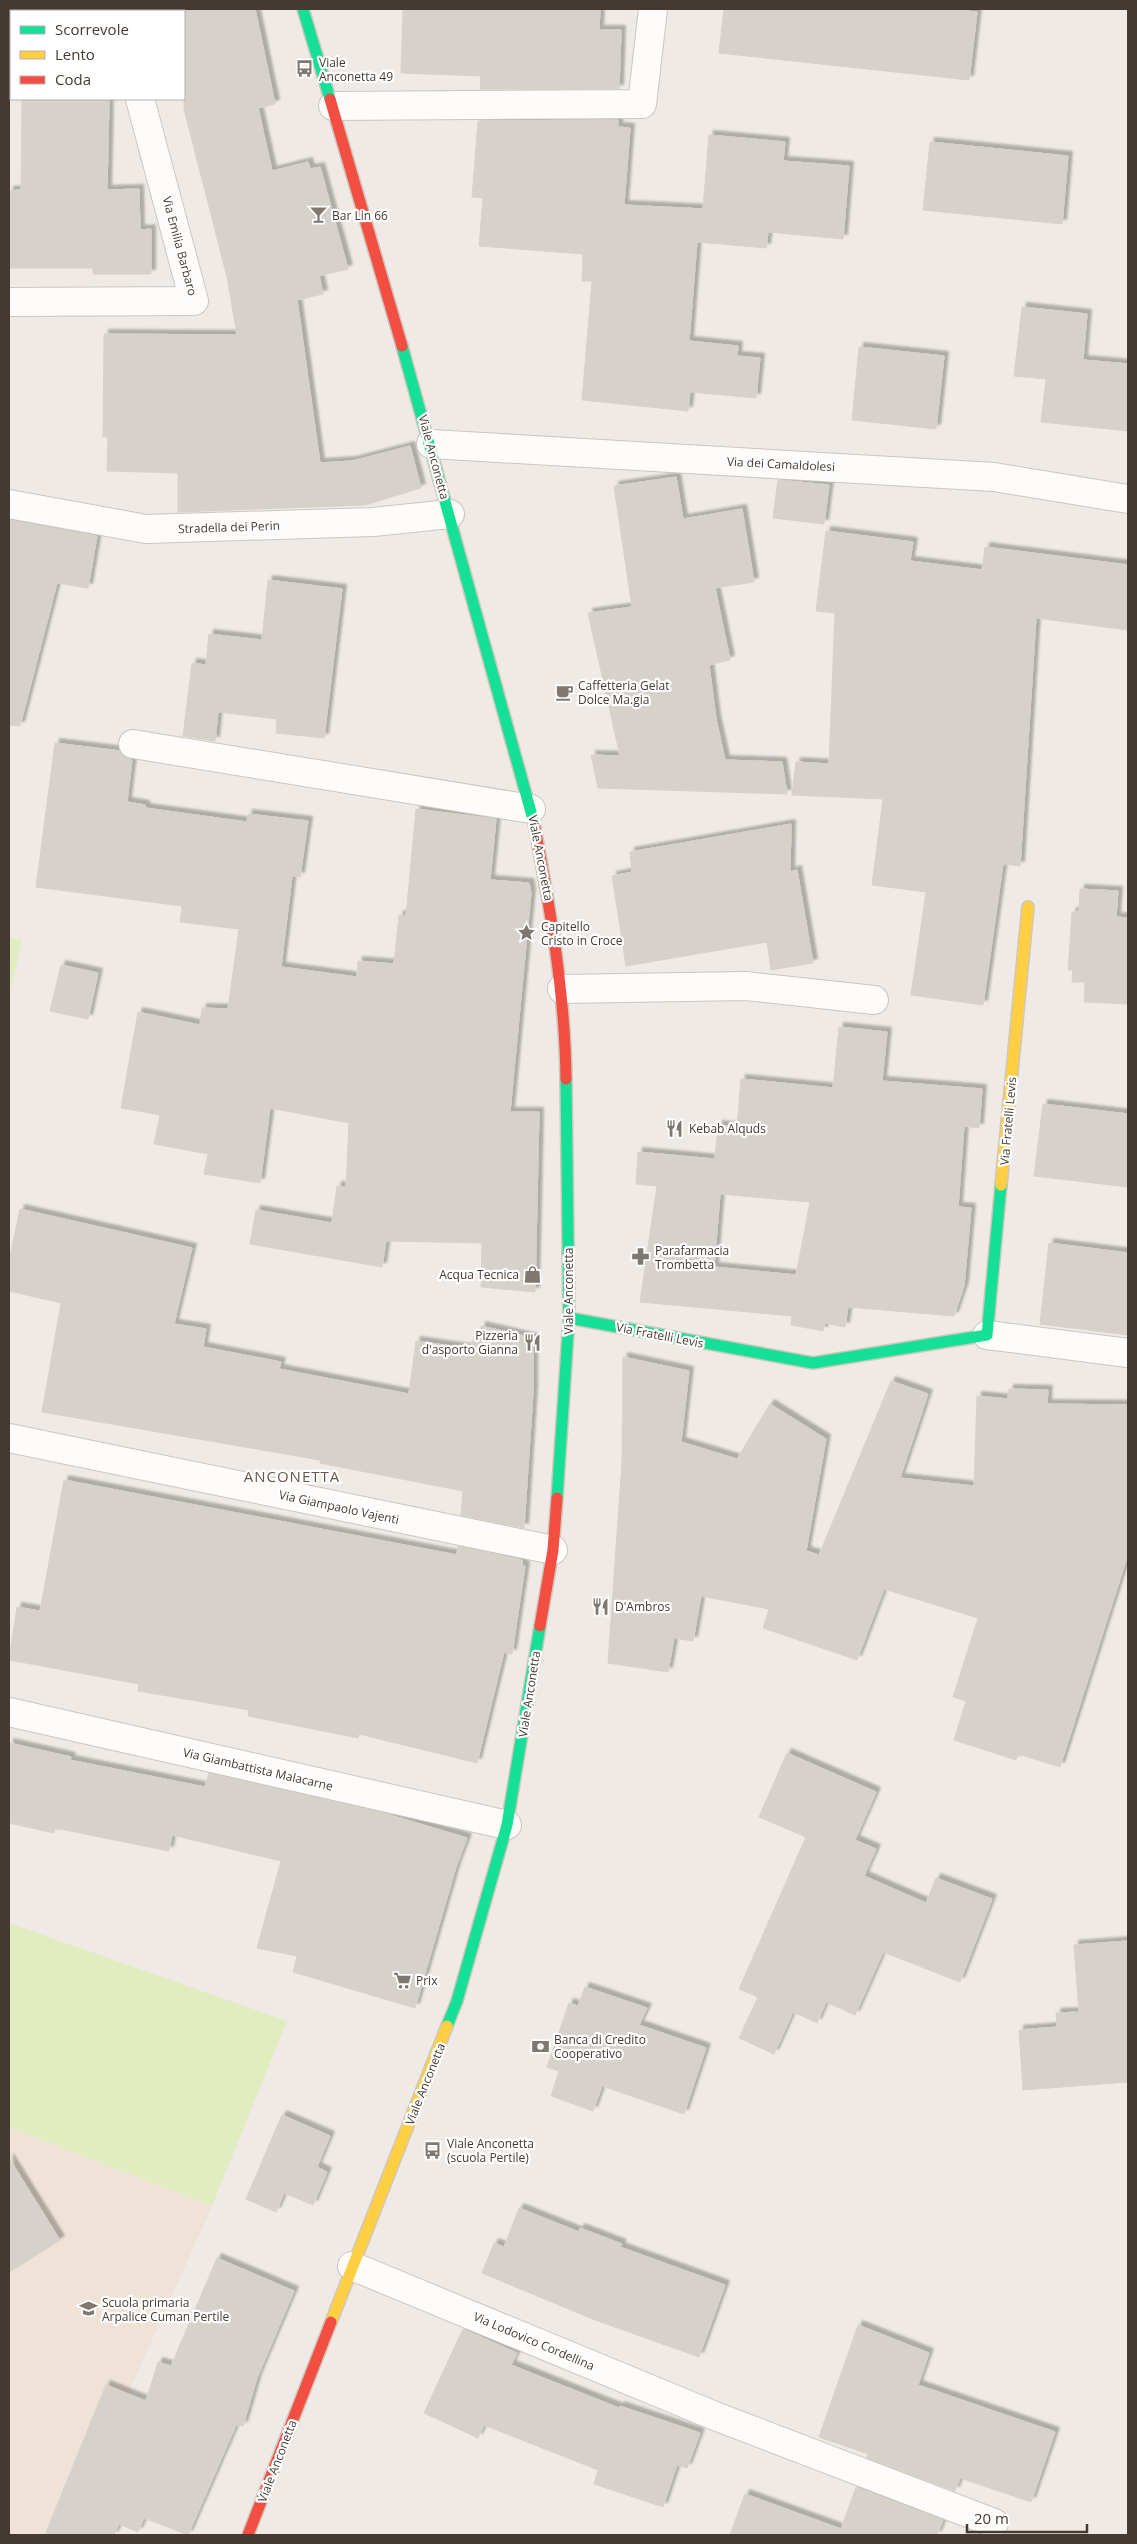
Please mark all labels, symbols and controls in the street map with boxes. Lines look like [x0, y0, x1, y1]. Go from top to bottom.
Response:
legend [10, 10, 185, 100]
text: Scorrevole [55, 19, 129, 39]
text: Lento [55, 44, 95, 64]
place label: Viale Anconetta 49 [319, 54, 393, 85]
bus stop icon: Viale Anconetta 49 [295, 59, 315, 79]
text: Coda [55, 69, 91, 89]
street label: Via Emilia Barbaro [159, 195, 201, 297]
bar icon: Bar Lin 66 [308, 205, 328, 225]
place label: Bar Lin 66 [332, 207, 388, 224]
street label: Viale Anconetta [415, 413, 453, 501]
street label: Via dei Camaldolesi [726, 453, 836, 475]
street label: Stradella dei Perin [178, 517, 280, 537]
place label: Caffetteria Gelat Dolce Ma.gia [578, 677, 670, 708]
cafe icon: Caffetteria Gelat Dolce Ma.gia [554, 682, 574, 702]
street label: Viale Anconetta [524, 814, 558, 902]
place label: Capitello Cristo in Croce [541, 918, 623, 949]
place icon: Capitello Cristo in Croce [517, 923, 537, 943]
street label: Via Fratelli Levis [996, 1076, 1020, 1166]
restaurant icon: Kebab Alquds [665, 1118, 685, 1138]
place label: Kebab Alquds [689, 1120, 766, 1137]
place label: Parafarmacia Trombetta [655, 1242, 729, 1273]
pharmacy icon: Parafarmacia Trombetta [631, 1247, 651, 1267]
street label: Viale Anconetta [560, 1248, 577, 1334]
shop icon: Acqua Tecnica [523, 1264, 543, 1284]
place label: Acqua Tecnica [439, 1266, 519, 1283]
street label: Via Fratelli Levis [615, 1318, 705, 1352]
place label: Pizzeria d'asporto Gianna [422, 1327, 518, 1358]
restaurant icon: Pizzeria d'asporto Gianna [522, 1332, 542, 1352]
district label: ANCONETTA [244, 1466, 340, 1486]
street label: Via Giampaolo Vajenti [277, 1486, 401, 1528]
restaurant icon: D'Ambros [591, 1596, 611, 1616]
place label: D'Ambros [615, 1598, 671, 1615]
street label: Viale Anconetta [514, 1650, 544, 1738]
street label: Via Giambattista Malacarne [181, 1743, 335, 1795]
supermarket icon: Prix [392, 1970, 412, 1990]
place label: Prix [416, 1972, 438, 1989]
place label: Banca di Credito Cooperativo [554, 2031, 646, 2062]
bank icon: Banca di Credito Cooperativo [530, 2036, 550, 2056]
street label: Viale Anconetta [401, 2040, 449, 2128]
place label: Viale Anconetta (scuola Pertile) [447, 2135, 534, 2166]
bus stop icon: Viale Anconetta (scuola Pertile) [423, 2140, 443, 2160]
place label: Scuola primaria Arpalice Cuman Pertile [102, 2294, 230, 2325]
school or university icon: Scuola primaria Arpalice Cuman Pertile [78, 2299, 98, 2319]
street label: Via Lodovico Cordellina [471, 2308, 597, 2374]
street label: Viale Anconetta [253, 2417, 301, 2505]
scale bar [967, 2502, 1087, 2534]
text: 20 m [974, 2508, 1009, 2528]

